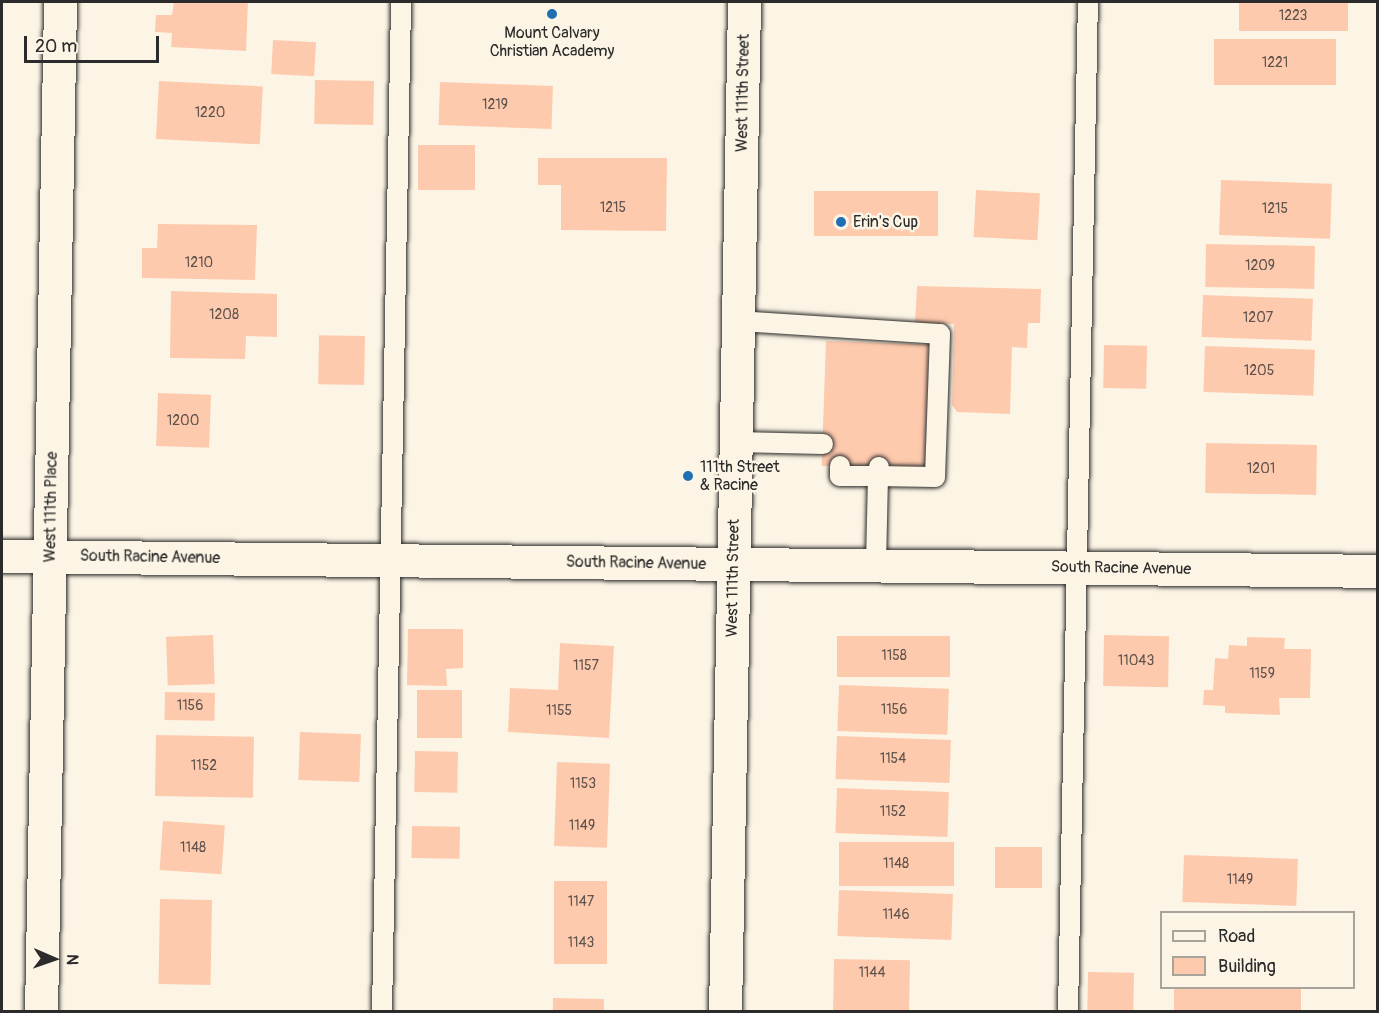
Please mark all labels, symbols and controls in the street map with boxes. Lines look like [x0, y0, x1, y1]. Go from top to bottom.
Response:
marker: Mount Calvary Christian Academy [545, 7, 559, 21]
house number: 1223 [1279, 8, 1307, 24]
place label: Mount Calvary Christian Academy [490, 23, 614, 61]
scale bar [27, 24, 162, 62]
street label: West 111th Street [732, 34, 754, 152]
text: 20 m [35, 35, 77, 58]
house number: 1221 [1262, 55, 1288, 71]
house number: 1219 [482, 97, 508, 113]
house number: 1220 [195, 105, 225, 121]
house number: 1215 [600, 200, 626, 216]
house number: 1215 [1262, 201, 1288, 217]
place label: Erin's Cup [853, 212, 918, 232]
marker: Erin's Cup [834, 215, 848, 229]
house number: 1210 [185, 255, 213, 271]
house number: 1209 [1245, 258, 1275, 274]
house number: 1208 [209, 307, 239, 323]
house number: 1207 [1243, 310, 1273, 326]
house number: 1205 [1244, 363, 1274, 379]
house number: 1200 [167, 413, 199, 429]
street label: West 111th Place [40, 451, 62, 563]
place label: 111th Street & Racine [700, 457, 780, 495]
house number: 1201 [1247, 461, 1275, 477]
marker: 111th Street & Racine [681, 469, 695, 483]
street label: West 111th Street [722, 519, 744, 637]
street label: South Racine Avenue [80, 546, 220, 568]
street label: South Racine Avenue [566, 552, 706, 574]
street label: South Racine Avenue [1051, 557, 1191, 579]
house number: 1158 [881, 648, 907, 664]
house number: 11043 [1118, 653, 1154, 669]
house number: 1157 [573, 658, 599, 674]
house number: 1159 [1249, 666, 1275, 682]
house number: 1156 [177, 698, 203, 714]
house number: 1156 [881, 702, 907, 718]
house number: 1155 [546, 703, 572, 719]
house number: 1154 [880, 751, 906, 767]
house number: 1152 [191, 758, 217, 774]
house number: 1153 [570, 776, 596, 792]
house number: 1152 [880, 804, 906, 820]
house number: 1149 [569, 818, 595, 834]
house number: 1148 [180, 840, 206, 856]
house number: 1148 [883, 856, 909, 872]
house number: 1149 [1227, 872, 1253, 888]
house number: 1147 [568, 894, 594, 910]
house number: 1146 [882, 907, 910, 923]
legend [1160, 911, 1355, 989]
text: Road [1218, 925, 1255, 948]
north arrow [24, 929, 84, 989]
house number: 1143 [568, 935, 594, 951]
text: N [62, 954, 82, 965]
text: Building [1218, 955, 1276, 978]
house number: 1144 [858, 965, 886, 981]

